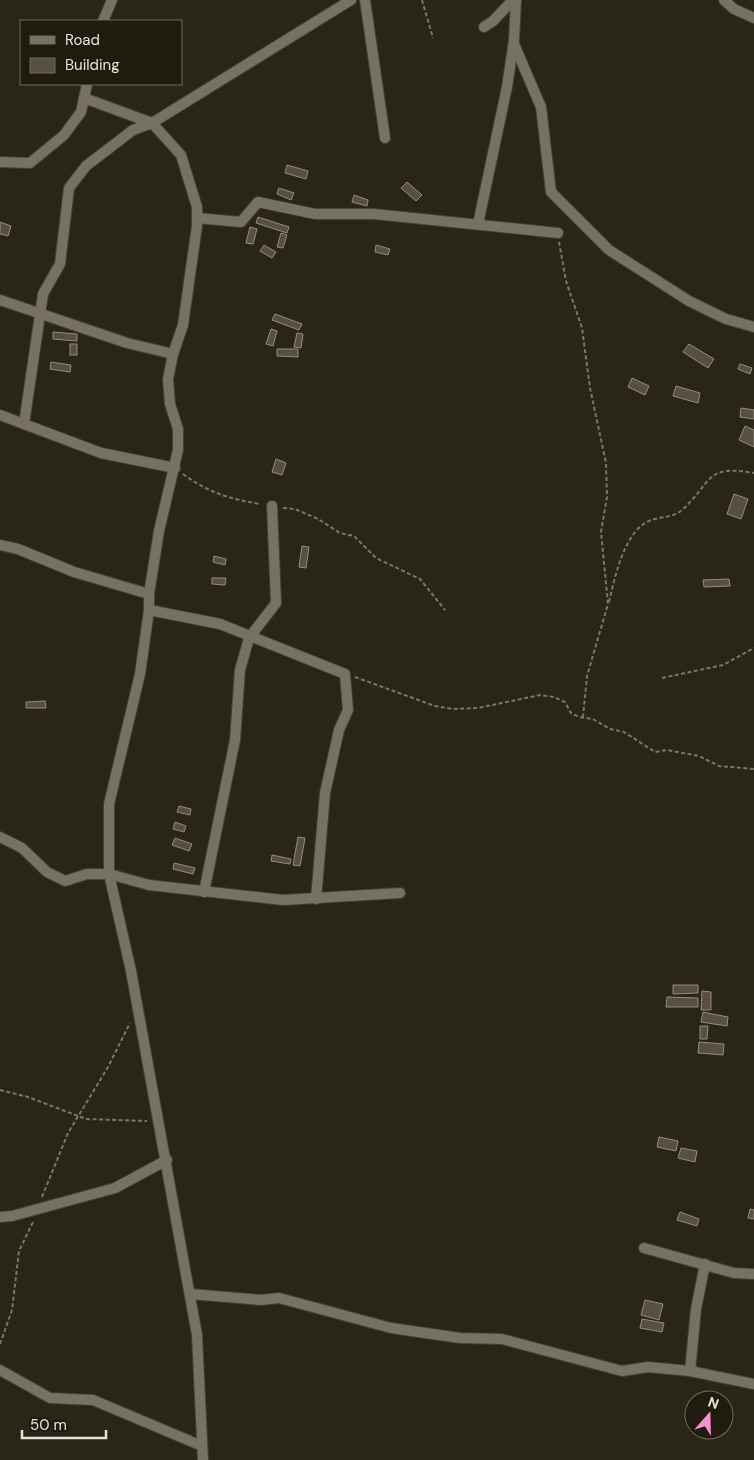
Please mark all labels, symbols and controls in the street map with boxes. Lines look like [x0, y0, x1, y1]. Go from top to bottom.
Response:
legend [20, 20, 182, 85]
text: Road [65, 30, 100, 50]
text: Building [65, 55, 120, 75]
north arrow [684, 1390, 734, 1440]
text: N [706, 1393, 721, 1413]
scale bar [22, 1408, 106, 1440]
text: 50 m [30, 1415, 67, 1435]

